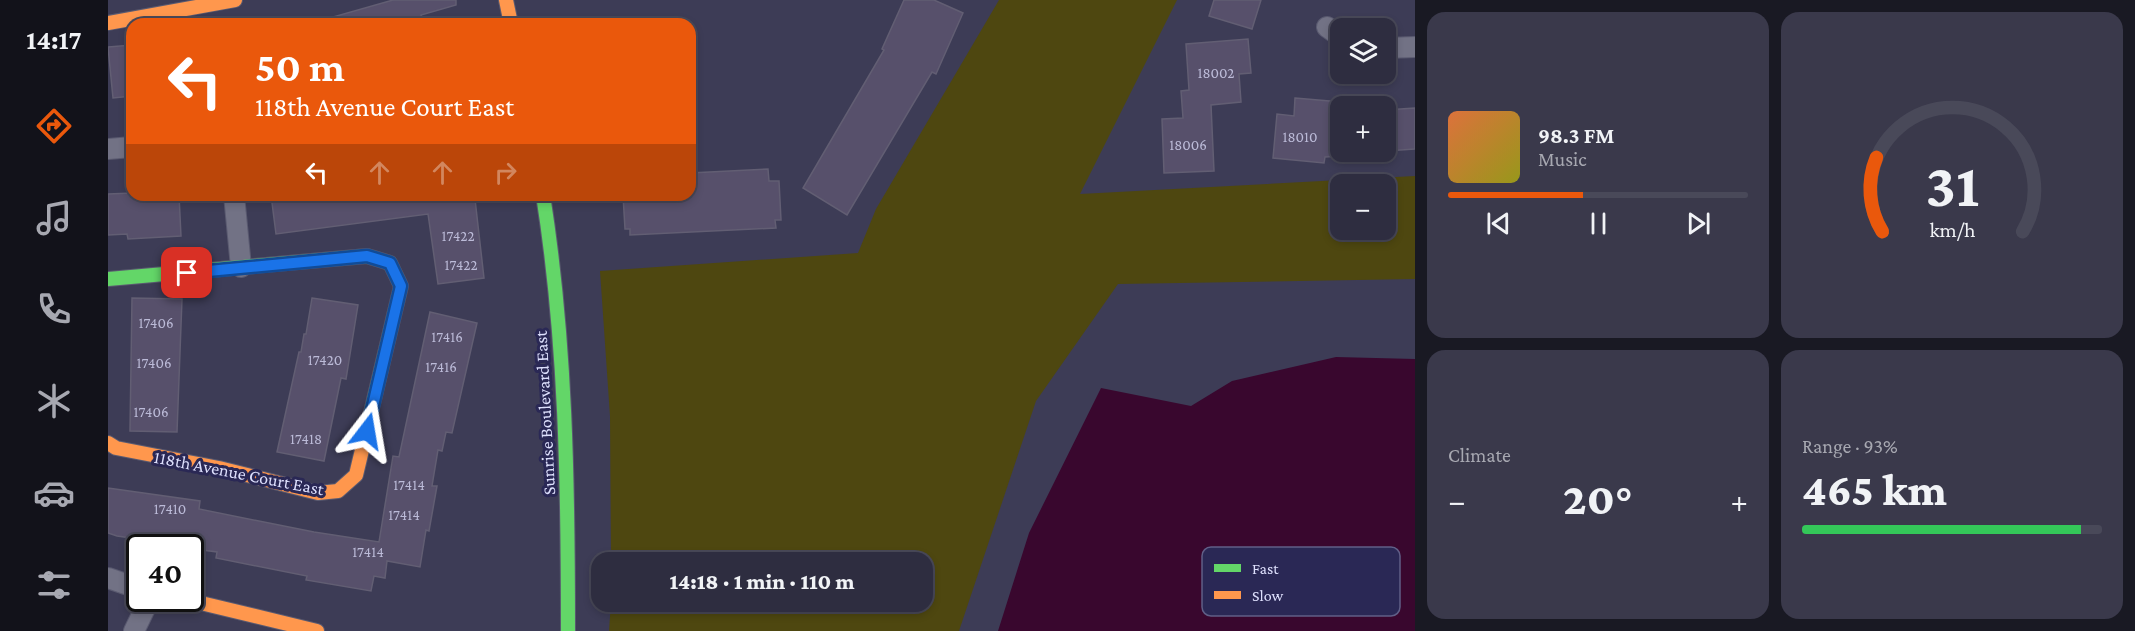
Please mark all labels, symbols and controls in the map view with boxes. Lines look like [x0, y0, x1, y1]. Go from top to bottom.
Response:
map controls [1330, 18, 1396, 240]
button: layers [1330, 18, 1396, 84]
text: 14:17 [26, 25, 82, 55]
icon: left [156, 42, 234, 120]
text: 50 m [255, 43, 345, 90]
house number: 18002 [1197, 65, 1235, 81]
text: 118th Avenue Court East [255, 92, 514, 122]
button: + [1330, 96, 1396, 162]
icon: directions [33, 105, 75, 147]
text: 98.3 FM [1538, 123, 1615, 148]
house number: 18010 [1283, 129, 1318, 145]
house number: 18006 [1169, 137, 1207, 153]
text: Music [1538, 148, 1587, 170]
text: 31 [1925, 150, 1979, 219]
icon: left [300, 156, 333, 189]
icon: ahead [363, 156, 396, 189]
icon: ahead [426, 156, 459, 189]
icon: right [489, 156, 522, 189]
button: − [1330, 174, 1396, 240]
icon: music [33, 197, 75, 239]
icon: previous [1482, 207, 1515, 240]
icon: pause [1582, 207, 1615, 240]
icon: next [1682, 207, 1715, 240]
text: km/h [1929, 219, 1976, 243]
house number: 17422 [441, 228, 475, 244]
pin [161, 247, 212, 298]
icon: arrive [170, 256, 203, 289]
house number: 17422 [444, 257, 478, 273]
icon: phone [33, 288, 75, 330]
house number: 17406 [138, 315, 174, 331]
house number: 17416 [431, 329, 463, 345]
street label: Sunrise Boulevard East [531, 329, 559, 496]
house number: 17420 [308, 352, 342, 368]
house number: 17406 [136, 355, 172, 371]
house number: 17416 [425, 359, 457, 375]
icon: climate [33, 380, 75, 422]
position arrow [335, 399, 399, 463]
house number: 17406 [133, 404, 169, 420]
house number: 17418 [290, 431, 322, 447]
text: Range · 93% [1802, 435, 1898, 457]
text: Climate [1448, 444, 1511, 466]
street label: 118th Avenue Court East [152, 447, 327, 500]
text: 465 km [1802, 465, 1947, 515]
icon: car [33, 472, 75, 514]
text: 20° [1563, 474, 1633, 524]
house number: 17414 [393, 477, 425, 493]
text: − [1448, 482, 1465, 519]
text: + [1731, 482, 1748, 519]
house number: 17410 [154, 501, 186, 517]
house number: 17414 [388, 507, 420, 523]
speed limit sign: 40 [126, 534, 204, 612]
house number: 17414 [352, 544, 384, 560]
legend [1202, 547, 1400, 616]
text: Fast [1252, 560, 1279, 577]
icon: filters [33, 564, 75, 606]
text: 14:18 · 1 min · 110 m [669, 569, 855, 594]
text: Slow [1252, 587, 1284, 604]

